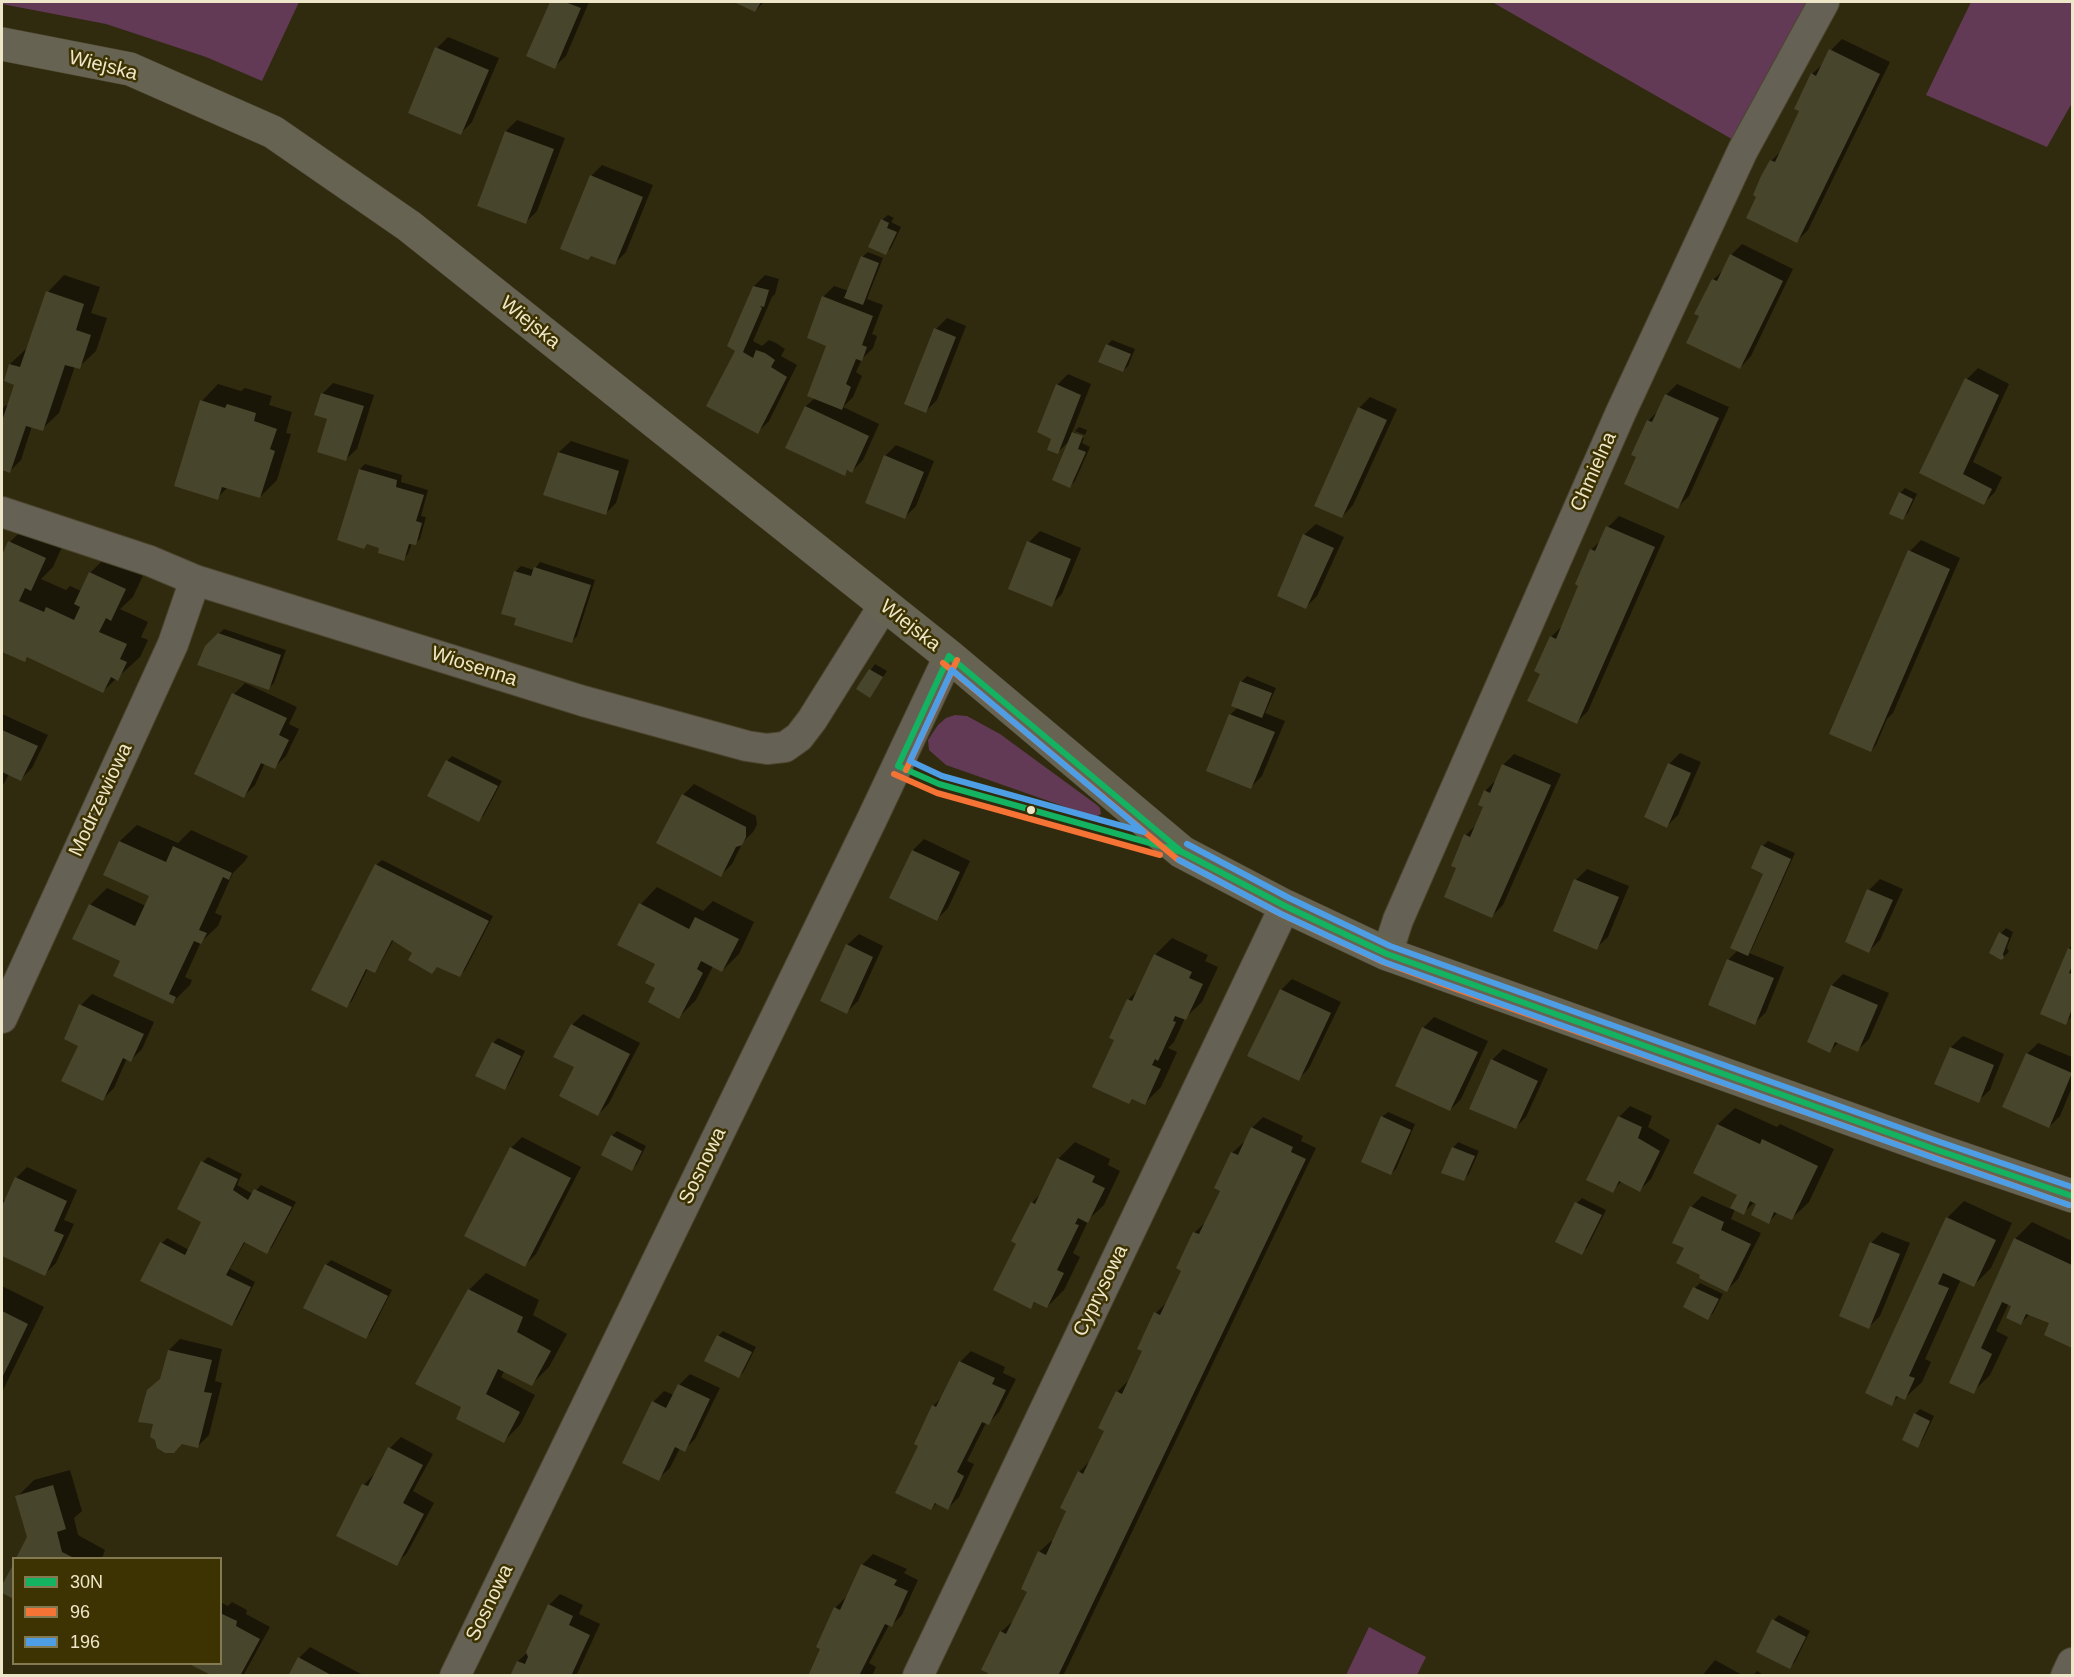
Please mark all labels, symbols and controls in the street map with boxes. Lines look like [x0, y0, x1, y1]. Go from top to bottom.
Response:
street label: Wiejska [66, 46, 140, 86]
street label: Wiejska [495, 292, 565, 354]
street label: Chmielna [1566, 429, 1622, 515]
street label: Wiejska [875, 595, 945, 657]
street label: Wiosenna [428, 642, 520, 692]
street label: Modrzewiowa [64, 740, 138, 860]
unlabelled marker [1025, 804, 1037, 816]
street label: Sosnowa [674, 1124, 732, 1208]
street label: Cyprysowa [1069, 1241, 1133, 1341]
legend [12, 1557, 222, 1665]
street label: Sosnowa [461, 1561, 519, 1645]
text: 30N [70, 1572, 103, 1592]
text: 96 [70, 1602, 90, 1622]
text: 196 [70, 1632, 100, 1652]

